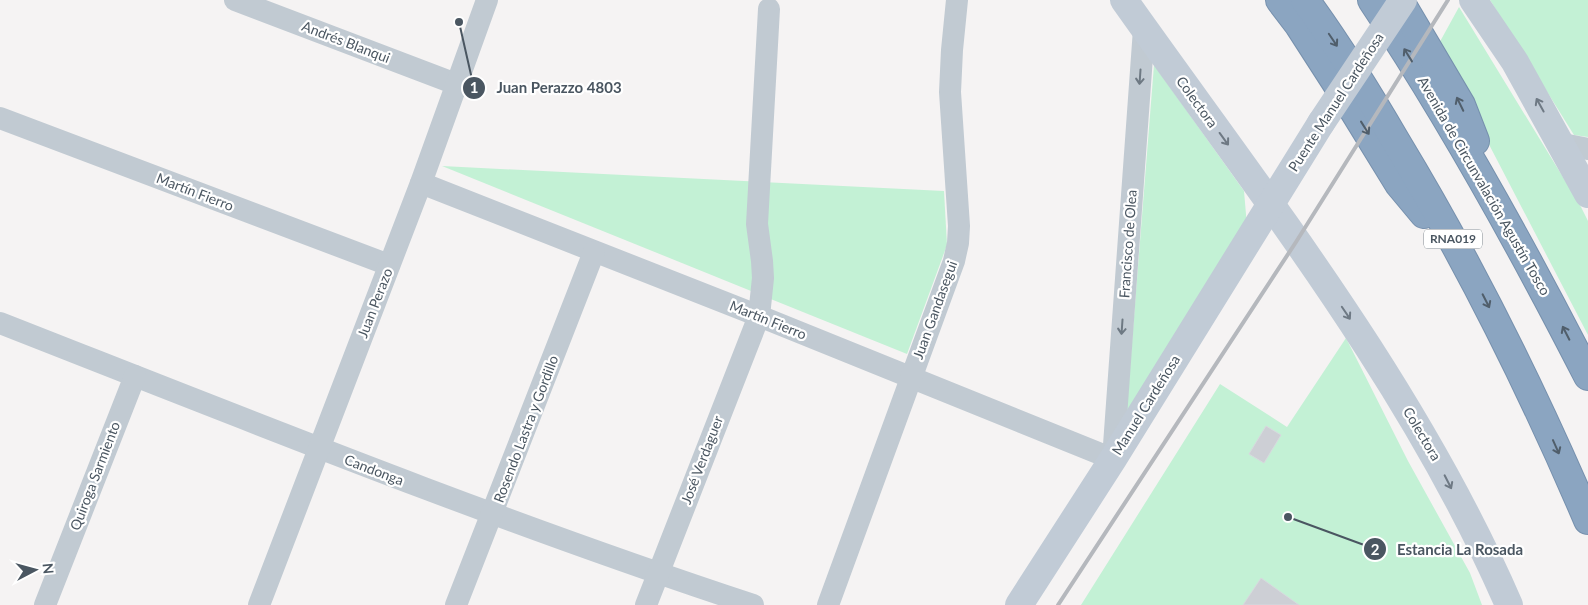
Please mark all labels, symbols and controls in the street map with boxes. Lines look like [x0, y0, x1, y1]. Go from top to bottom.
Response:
street label: Andrés Blanqui [300, 17, 393, 66]
street label: Puente Manuel Cardeñosa [1284, 29, 1387, 174]
one-way arrow [1328, 33, 1338, 47]
one-way arrow [1402, 48, 1412, 62]
one-way arrow [1136, 69, 1145, 85]
callout: Juan Perazzo 4803 [461, 73, 631, 103]
street label: Colectora [1173, 73, 1222, 131]
street label: Avenida de Circunvalación Agustín Tosco [1415, 73, 1554, 298]
text: 1 [470, 78, 478, 96]
text: Juan Perazzo 4803 [496, 78, 622, 96]
one-way arrow [1455, 97, 1464, 112]
one-way arrow [1534, 98, 1544, 113]
one-way arrow [1360, 120, 1370, 134]
one-way arrow [1218, 132, 1229, 145]
street label: Martín Fierro [154, 169, 236, 214]
street label: Francisco de Olea [1115, 189, 1140, 299]
road number: RNA019 [1424, 230, 1482, 248]
street label: Juan Gandasegui [909, 258, 960, 361]
street label: Juan Perazo [353, 265, 396, 340]
one-way arrow [1481, 293, 1491, 308]
street label: Martín Fierro [727, 296, 809, 343]
one-way arrow [1341, 305, 1351, 319]
one-way arrow [1118, 318, 1127, 334]
one-way arrow [1561, 325, 1571, 340]
street label: Manuel Cardeñosa [1108, 352, 1183, 458]
street label: Rosendo Lastra y Gordillo [490, 353, 562, 505]
street label: Colectora [1400, 404, 1445, 464]
street label: José Verdaguer [677, 413, 726, 506]
street label: Quiroga Sarmiento [66, 419, 123, 533]
one-way arrow [1552, 439, 1562, 454]
street label: Candonga [342, 450, 406, 489]
one-way arrow [1443, 474, 1453, 489]
callout: Estancia La Rosada [1362, 534, 1534, 564]
text: 2 [1371, 540, 1380, 558]
text: Estancia La Rosada [1397, 540, 1523, 558]
north arrow [10, 545, 60, 595]
text: N [39, 562, 57, 575]

